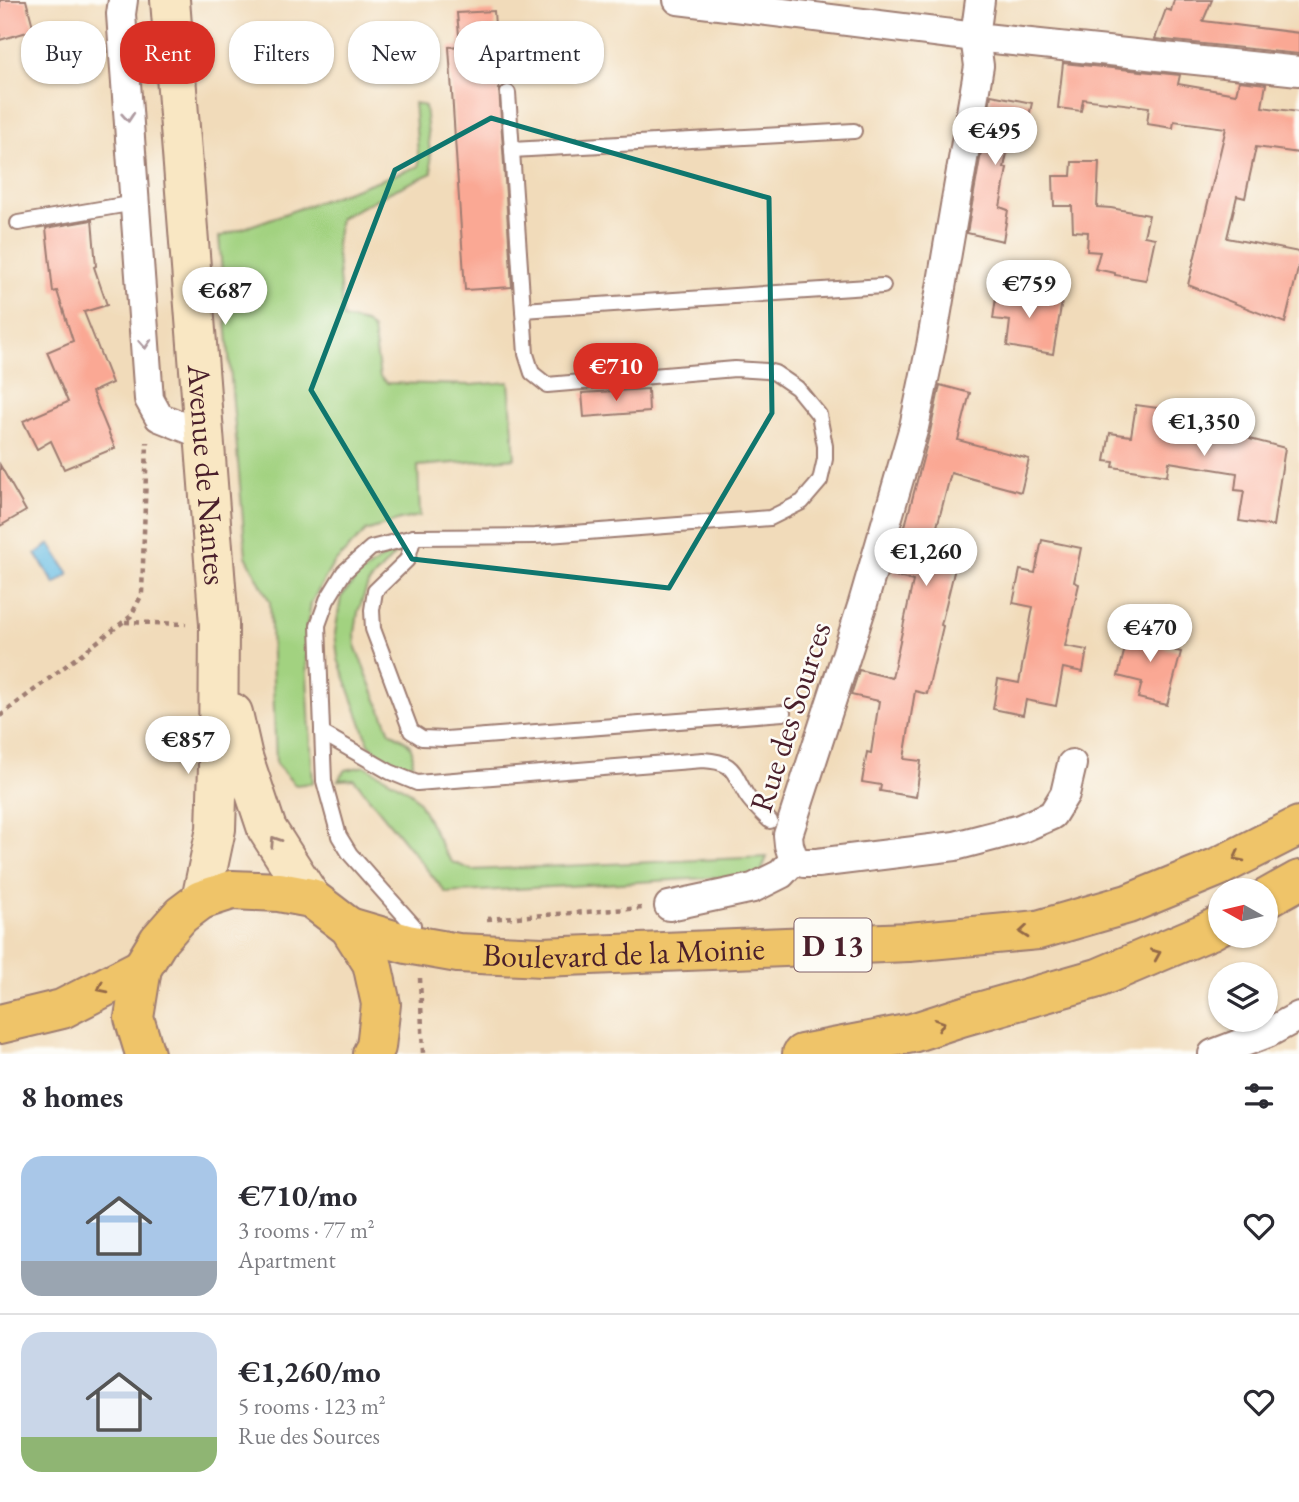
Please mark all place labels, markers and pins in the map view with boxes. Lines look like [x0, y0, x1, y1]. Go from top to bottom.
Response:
pin: €495 [954, 108, 1036, 167]
pin: €759 [988, 260, 1070, 320]
pin: €687 [184, 268, 266, 327]
pin: €710 [575, 344, 657, 403]
pin: €1,350 [1147, 398, 1261, 458]
pin: €1,260 [869, 528, 983, 588]
pin: €470 [1109, 604, 1191, 664]
pin: €857 [147, 716, 229, 776]

